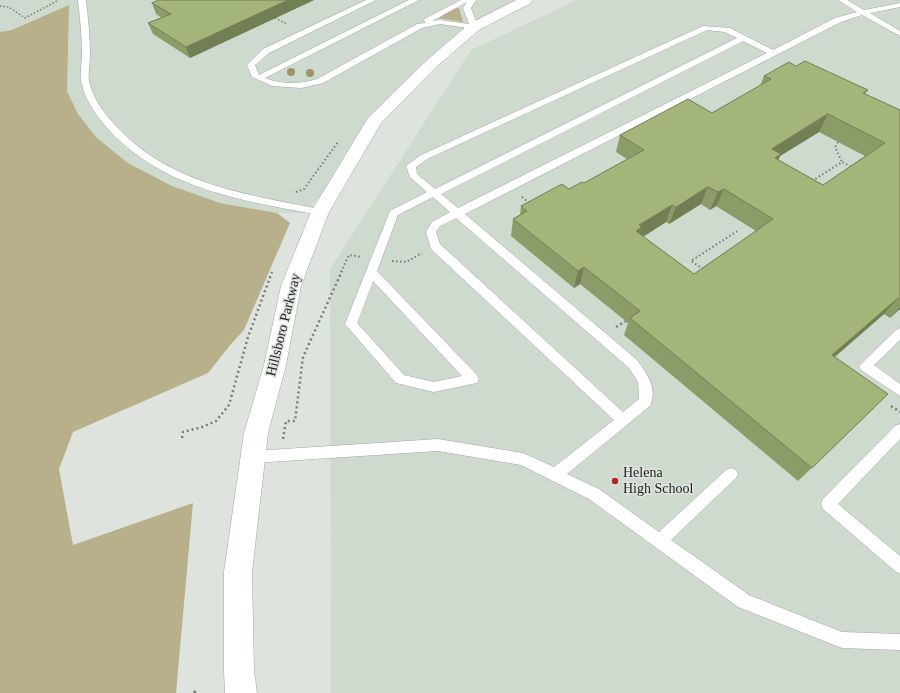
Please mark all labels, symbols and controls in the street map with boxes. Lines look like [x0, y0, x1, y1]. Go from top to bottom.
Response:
street label: Hillsboro Parkway [263, 272, 305, 378]
place label: Helena High School [623, 465, 693, 498]
marker: Helena High School [610, 476, 620, 486]

